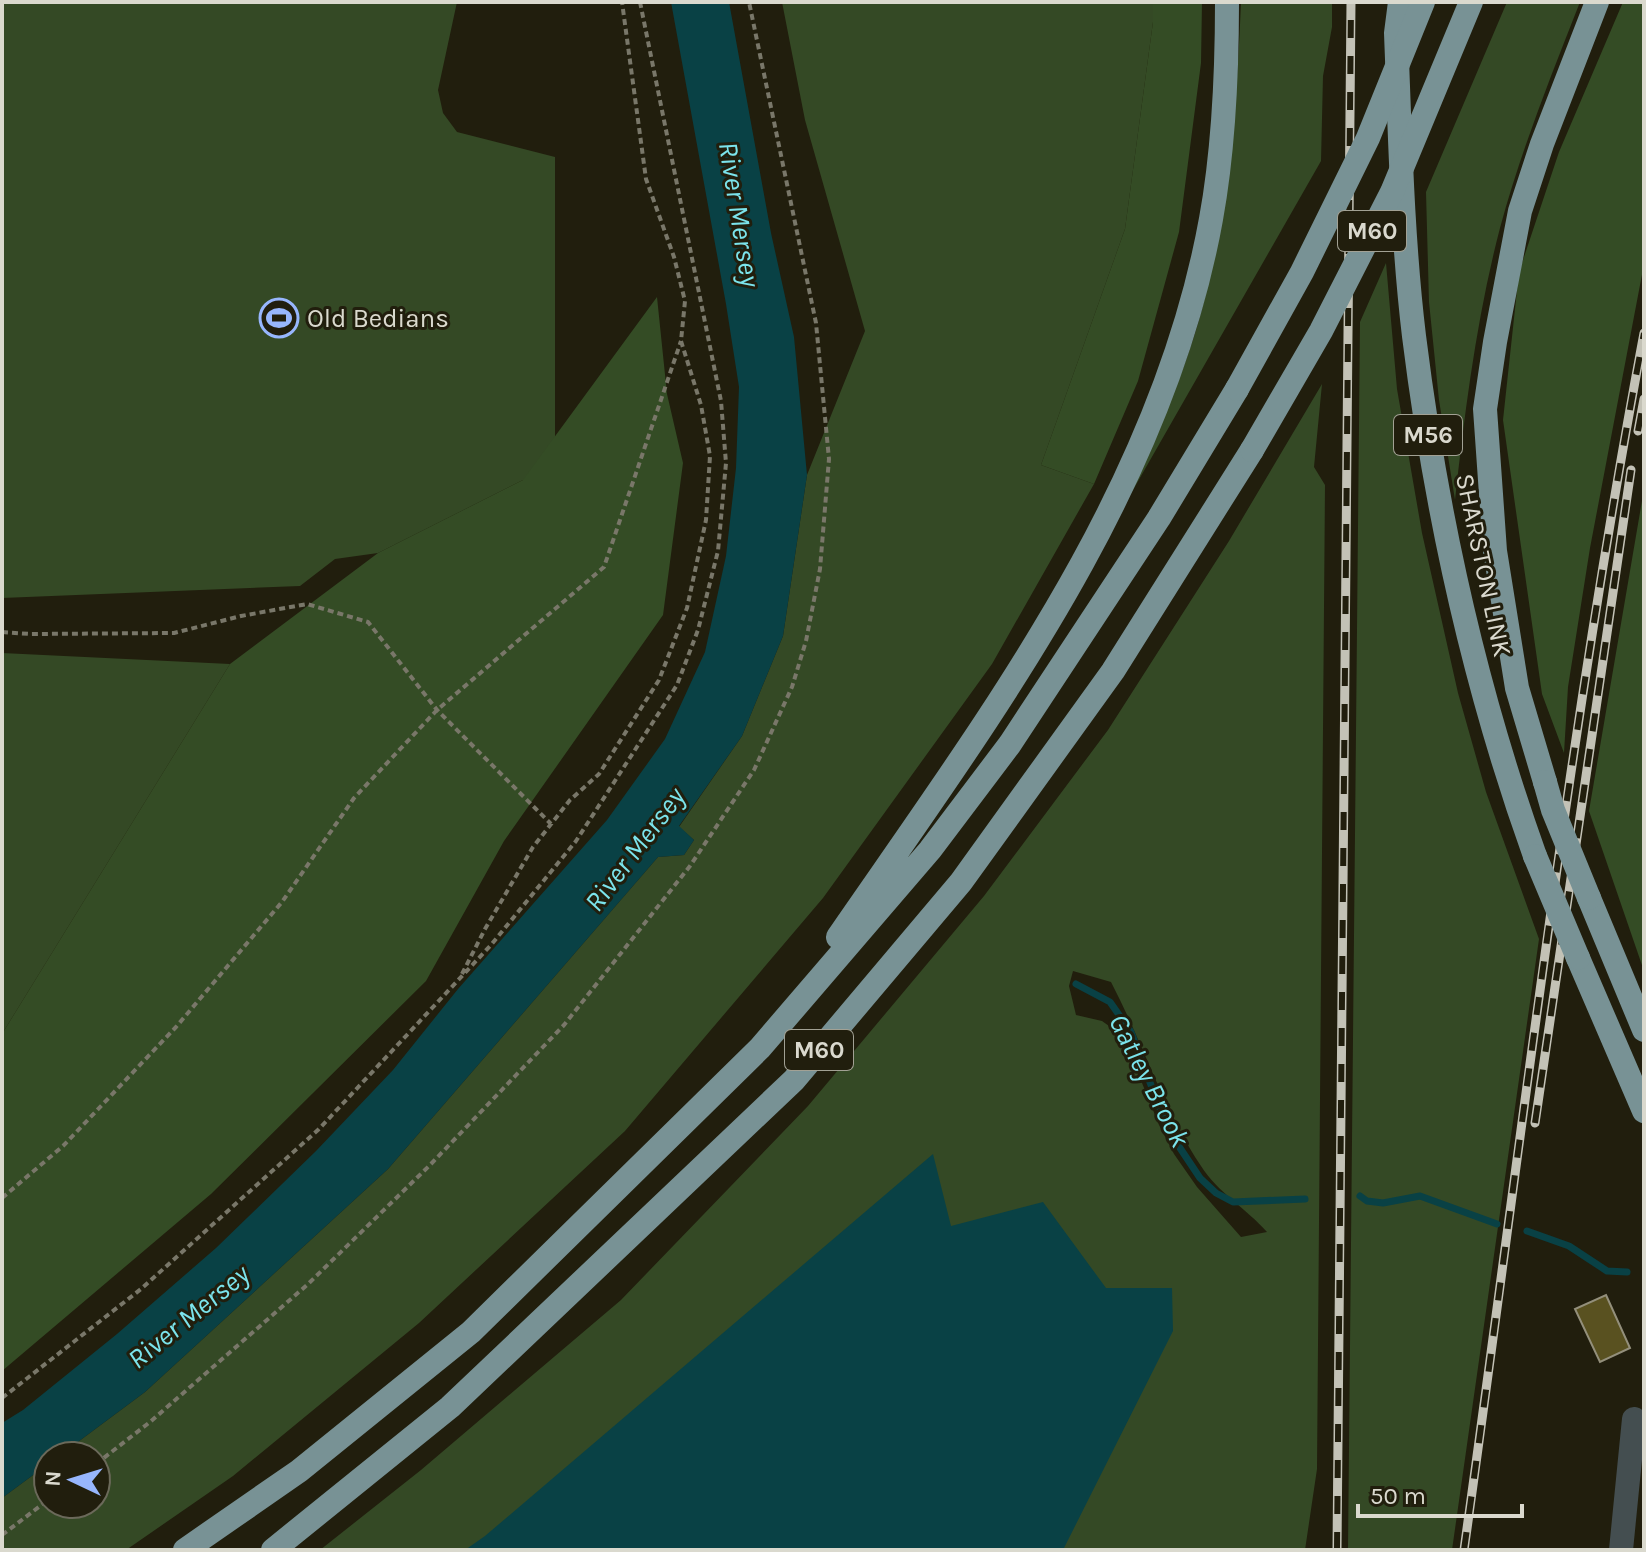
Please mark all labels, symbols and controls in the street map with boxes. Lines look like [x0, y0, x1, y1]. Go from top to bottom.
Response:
water label: River Mersey [712, 139, 767, 290]
road number: M60 [1338, 211, 1406, 251]
sports icon: Old Bedians [258, 297, 300, 339]
place label: Old Bedians [307, 303, 449, 334]
road number: M56 [1394, 415, 1462, 455]
street label: SHARSTON LINK [1449, 471, 1518, 660]
water label: River Mersey [577, 780, 692, 918]
water label: Gatley Brook [1102, 1008, 1198, 1153]
road number: M60 [785, 1030, 853, 1070]
water label: River Mersey [121, 1257, 256, 1375]
north arrow [32, 1440, 112, 1520]
scale bar [1358, 1468, 1522, 1518]
text: N [40, 1470, 67, 1487]
text: 50 m [1370, 1482, 1426, 1510]

